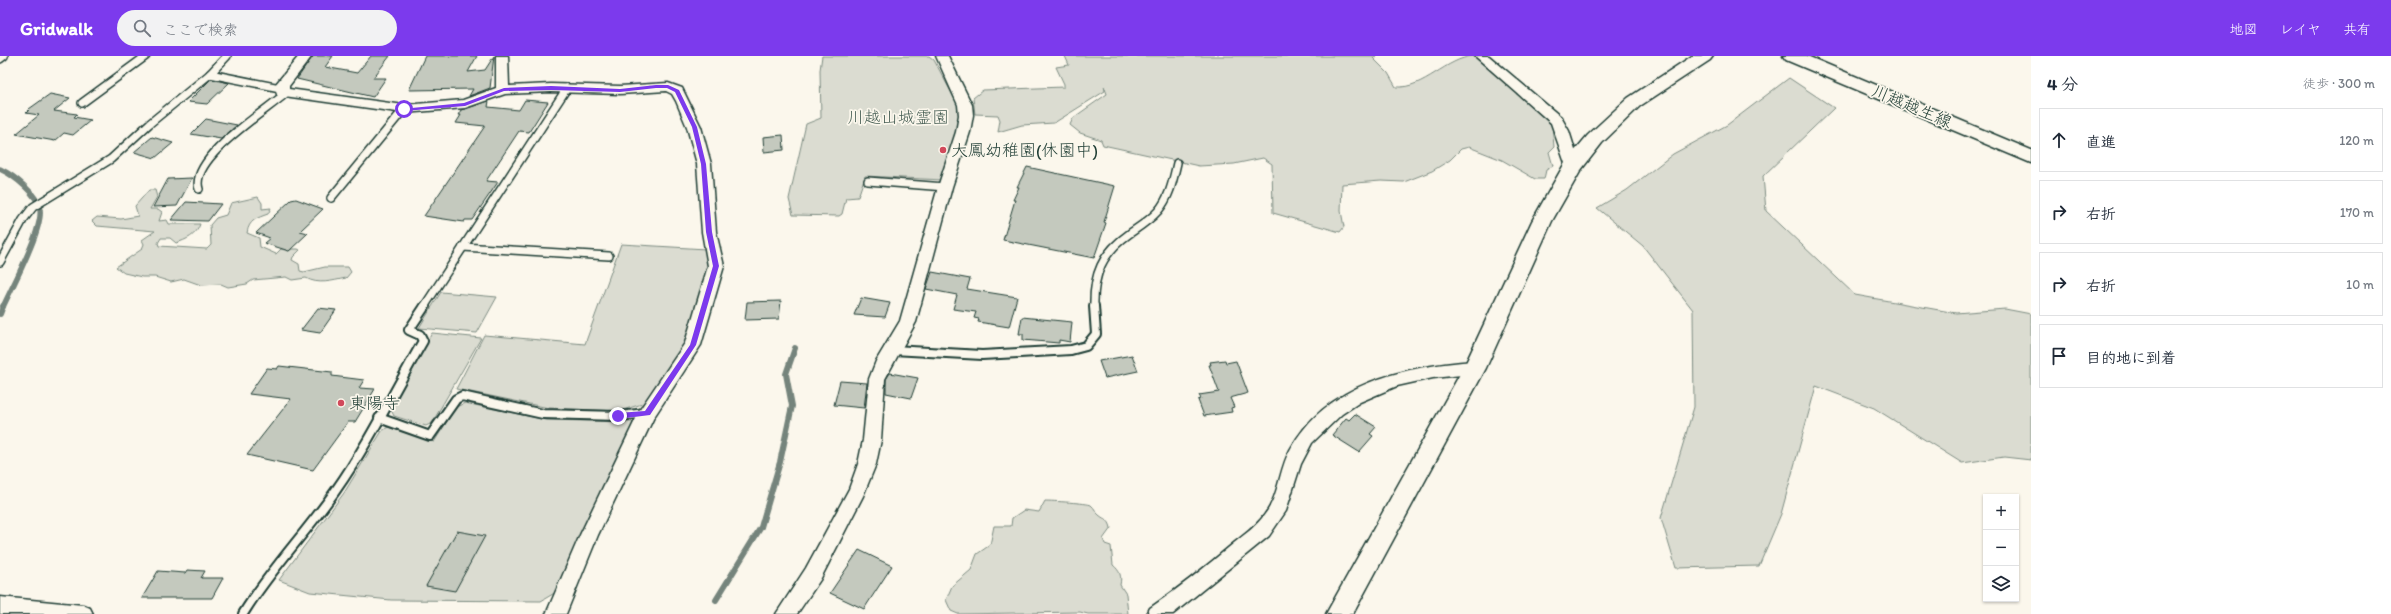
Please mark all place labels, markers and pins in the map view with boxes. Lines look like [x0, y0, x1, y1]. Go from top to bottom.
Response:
place label: 大鳳幼稚園(休園中) [951, 140, 1098, 160]
marker: 大鳳幼稚園(休園中) [938, 145, 948, 155]
place label: 東陽寺 [349, 393, 400, 413]
marker: 東陽寺 [336, 398, 346, 408]

